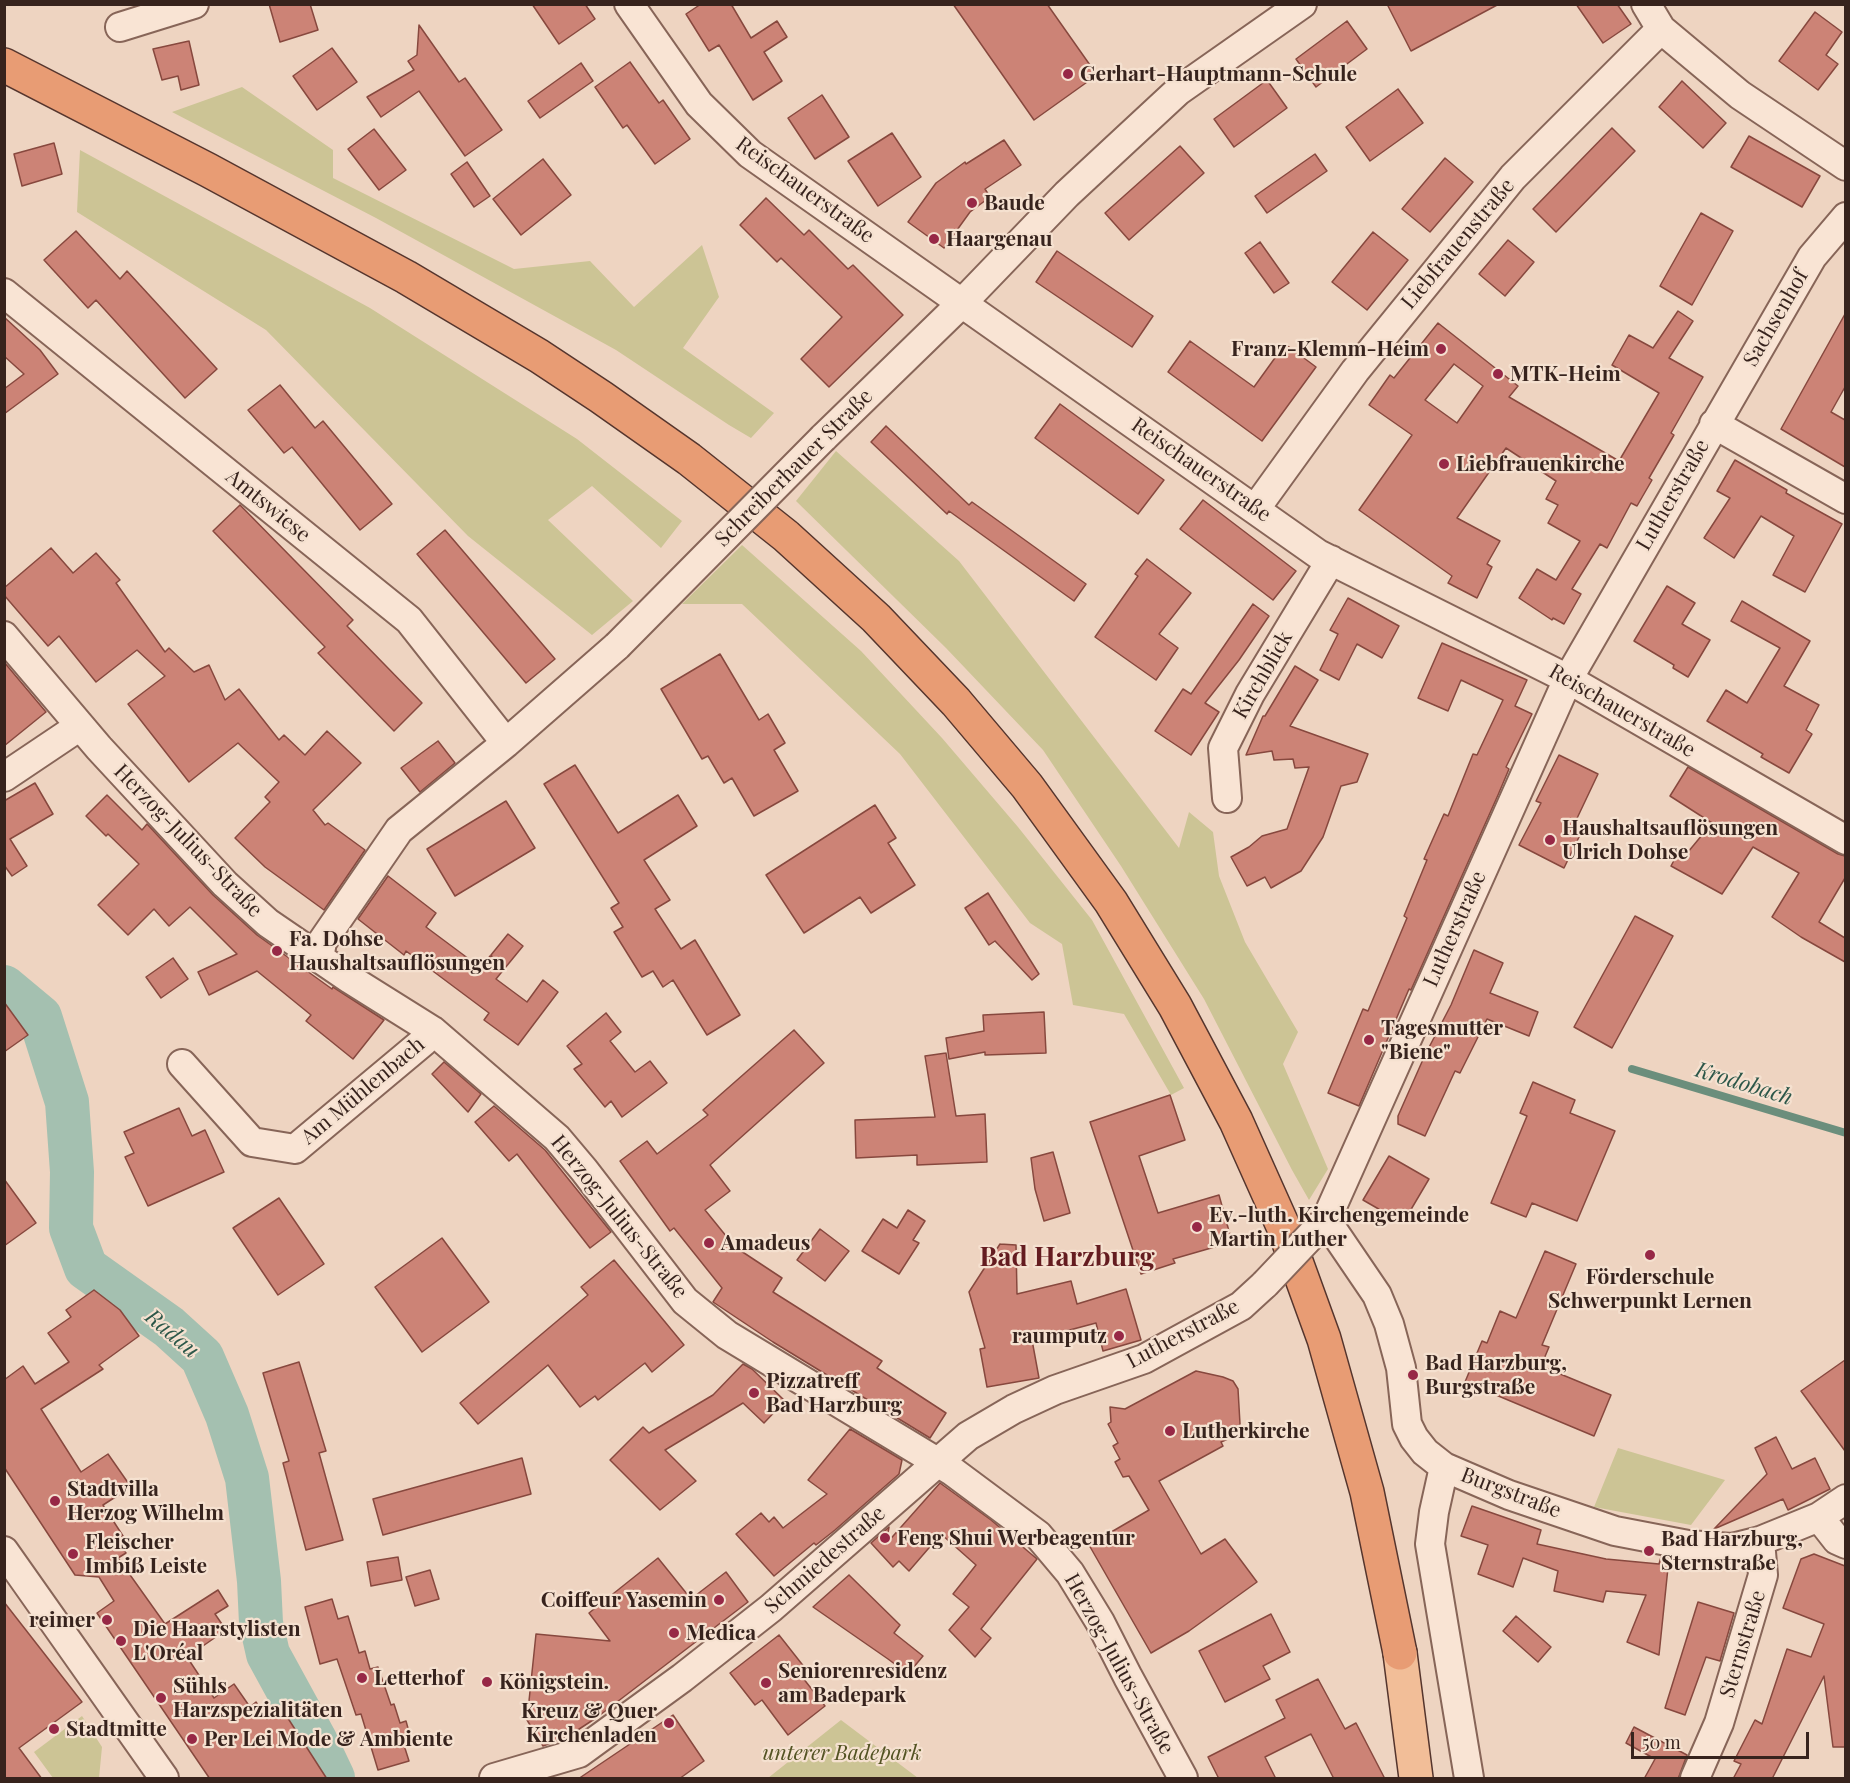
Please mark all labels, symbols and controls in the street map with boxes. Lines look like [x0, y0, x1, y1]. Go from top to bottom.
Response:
place label: Gerhart-Hauptmann-Schule [1080, 61, 1357, 87]
marker: Gerhart-Hauptmann-Schule [1061, 67, 1075, 81]
street label: Reischauerstraße [731, 131, 879, 249]
street label: Liebfrauenstraße [1396, 174, 1520, 314]
place label: Baude [984, 190, 1045, 216]
marker: Baude [965, 196, 979, 210]
place label: Haargenau [946, 226, 1052, 252]
marker: Haargenau [927, 232, 941, 246]
street label: Sachsenhof [1738, 265, 1814, 371]
place label: Franz-Klemm-Heim [1231, 336, 1429, 362]
marker: Franz-Klemm-Heim [1434, 342, 1448, 356]
place label: MTK-Heim [1510, 361, 1621, 387]
marker: MTK-Heim [1491, 367, 1505, 381]
street label: Schreiberhauer Straße [710, 384, 878, 552]
street label: Reischauerstraße [1126, 413, 1276, 527]
street label: Lutherstraße [1631, 435, 1715, 555]
place label: Liebfrauenkirche [1456, 451, 1625, 477]
marker: Liebfrauenkirche [1437, 457, 1451, 471]
street label: Amtswiese [221, 464, 315, 548]
street label: Kirchblick [1228, 627, 1298, 723]
street label: Reischauerstraße [1544, 659, 1700, 763]
street label: Herzog-Julius-Straße [109, 759, 267, 923]
place label: Haushaltsauflösungen Ulrich Dohse [1562, 815, 1778, 865]
marker: Haushaltsauflösungen Ulrich Dohse [1543, 833, 1557, 847]
street label: Lutherstraße [1418, 867, 1492, 991]
place label: Fa. Dohse Haushaltsauflösungen [289, 926, 505, 976]
marker: Fa. Dohse Haushaltsauflösungen [270, 944, 284, 958]
place label: Tagesmutter "Biene" [1381, 1015, 1503, 1065]
street label: Am Mühlenbach [296, 1032, 430, 1150]
marker: Tagesmutter "Biene" [1362, 1033, 1376, 1047]
water label: Krodobach [1692, 1057, 1796, 1111]
street label: Herzog-Julius-Straße [545, 1130, 693, 1304]
place label: Ev.-luth. Kirchengemeinde Martin Luther [1209, 1202, 1469, 1252]
marker: Ev.-luth. Kirchengemeinde Martin Luther [1190, 1220, 1204, 1234]
place label: Amadeus [721, 1230, 810, 1256]
marker: Amadeus [702, 1236, 716, 1250]
district label: Bad Harzburg [979, 1242, 1155, 1274]
marker: Förderschule Schwerpunkt Lernen [1643, 1248, 1657, 1262]
place label: Förderschule Schwerpunkt Lernen [1548, 1264, 1752, 1314]
street label: Lutherstraße [1122, 1294, 1244, 1374]
water label: Radau [140, 1304, 204, 1364]
place label: raumputz [1012, 1323, 1107, 1349]
marker: raumputz [1112, 1329, 1126, 1343]
place label: Bad Harzburg, Burgstraße [1425, 1350, 1567, 1400]
place label: Pizzatreff Bad Harzburg [766, 1368, 902, 1418]
marker: Bad Harzburg, Burgstraße [1406, 1368, 1420, 1382]
marker: Pizzatreff Bad Harzburg [747, 1386, 761, 1400]
place label: Lutherkirche [1182, 1418, 1310, 1444]
marker: Lutherkirche [1163, 1424, 1177, 1438]
street label: Burgstraße [1457, 1462, 1565, 1524]
place label: Stadtvilla Herzog Wilhelm [67, 1476, 224, 1526]
marker: Stadtvilla Herzog Wilhelm [48, 1494, 62, 1508]
street label: Schmiedestraße [760, 1501, 890, 1619]
place label: Feng Shui Werbeagentur [897, 1525, 1135, 1551]
place label: Bad Harzburg, Sternstraße [1661, 1526, 1803, 1576]
place label: Fleischer Imbiß Leiste [85, 1529, 207, 1579]
marker: Feng Shui Werbeagentur [878, 1531, 892, 1545]
marker: Bad Harzburg, Sternstraße [1642, 1544, 1656, 1558]
marker: Fleischer Imbiß Leiste [66, 1547, 80, 1561]
street label: Herzog-Julius-Straße [1059, 1569, 1179, 1759]
place label: Coiffeur Yasemin [541, 1587, 707, 1613]
street label: Sternstraße [1715, 1587, 1771, 1701]
marker: Coiffeur Yasemin [712, 1593, 726, 1607]
place label: reimer [29, 1607, 95, 1633]
marker: reimer [100, 1613, 114, 1627]
place label: Die Haarstylisten L'Oréal [133, 1616, 301, 1666]
place label: Medica [686, 1620, 756, 1646]
marker: Medica [667, 1626, 681, 1640]
marker: Die Haarstylisten L'Oréal [114, 1634, 128, 1648]
place label: Seniorenresidenz am Badepark [778, 1658, 947, 1708]
place label: Letterhof [374, 1665, 463, 1691]
place label: Königstein. [499, 1669, 609, 1695]
marker: Letterhof [355, 1671, 369, 1685]
place label: Sühls Harzspezialitäten [173, 1673, 343, 1723]
marker: Königstein. [480, 1675, 494, 1689]
marker: Seniorenresidenz am Badepark [759, 1676, 773, 1690]
marker: Sühls Harzspezialitäten [154, 1691, 168, 1705]
place label: Kreuz & Quer Kirchenladen [521, 1698, 657, 1748]
place label: Stadtmitte [66, 1716, 167, 1742]
marker: Kreuz & Quer Kirchenladen [662, 1716, 676, 1730]
scale bar [1634, 1720, 1812, 1758]
marker: Stadtmitte [47, 1722, 61, 1736]
place label: Per Lei Mode & Ambiente [204, 1726, 453, 1752]
text: 50 m [1642, 1730, 1681, 1754]
marker: Per Lei Mode & Ambiente [185, 1732, 199, 1746]
park label: unterer Badepark [763, 1740, 921, 1766]

